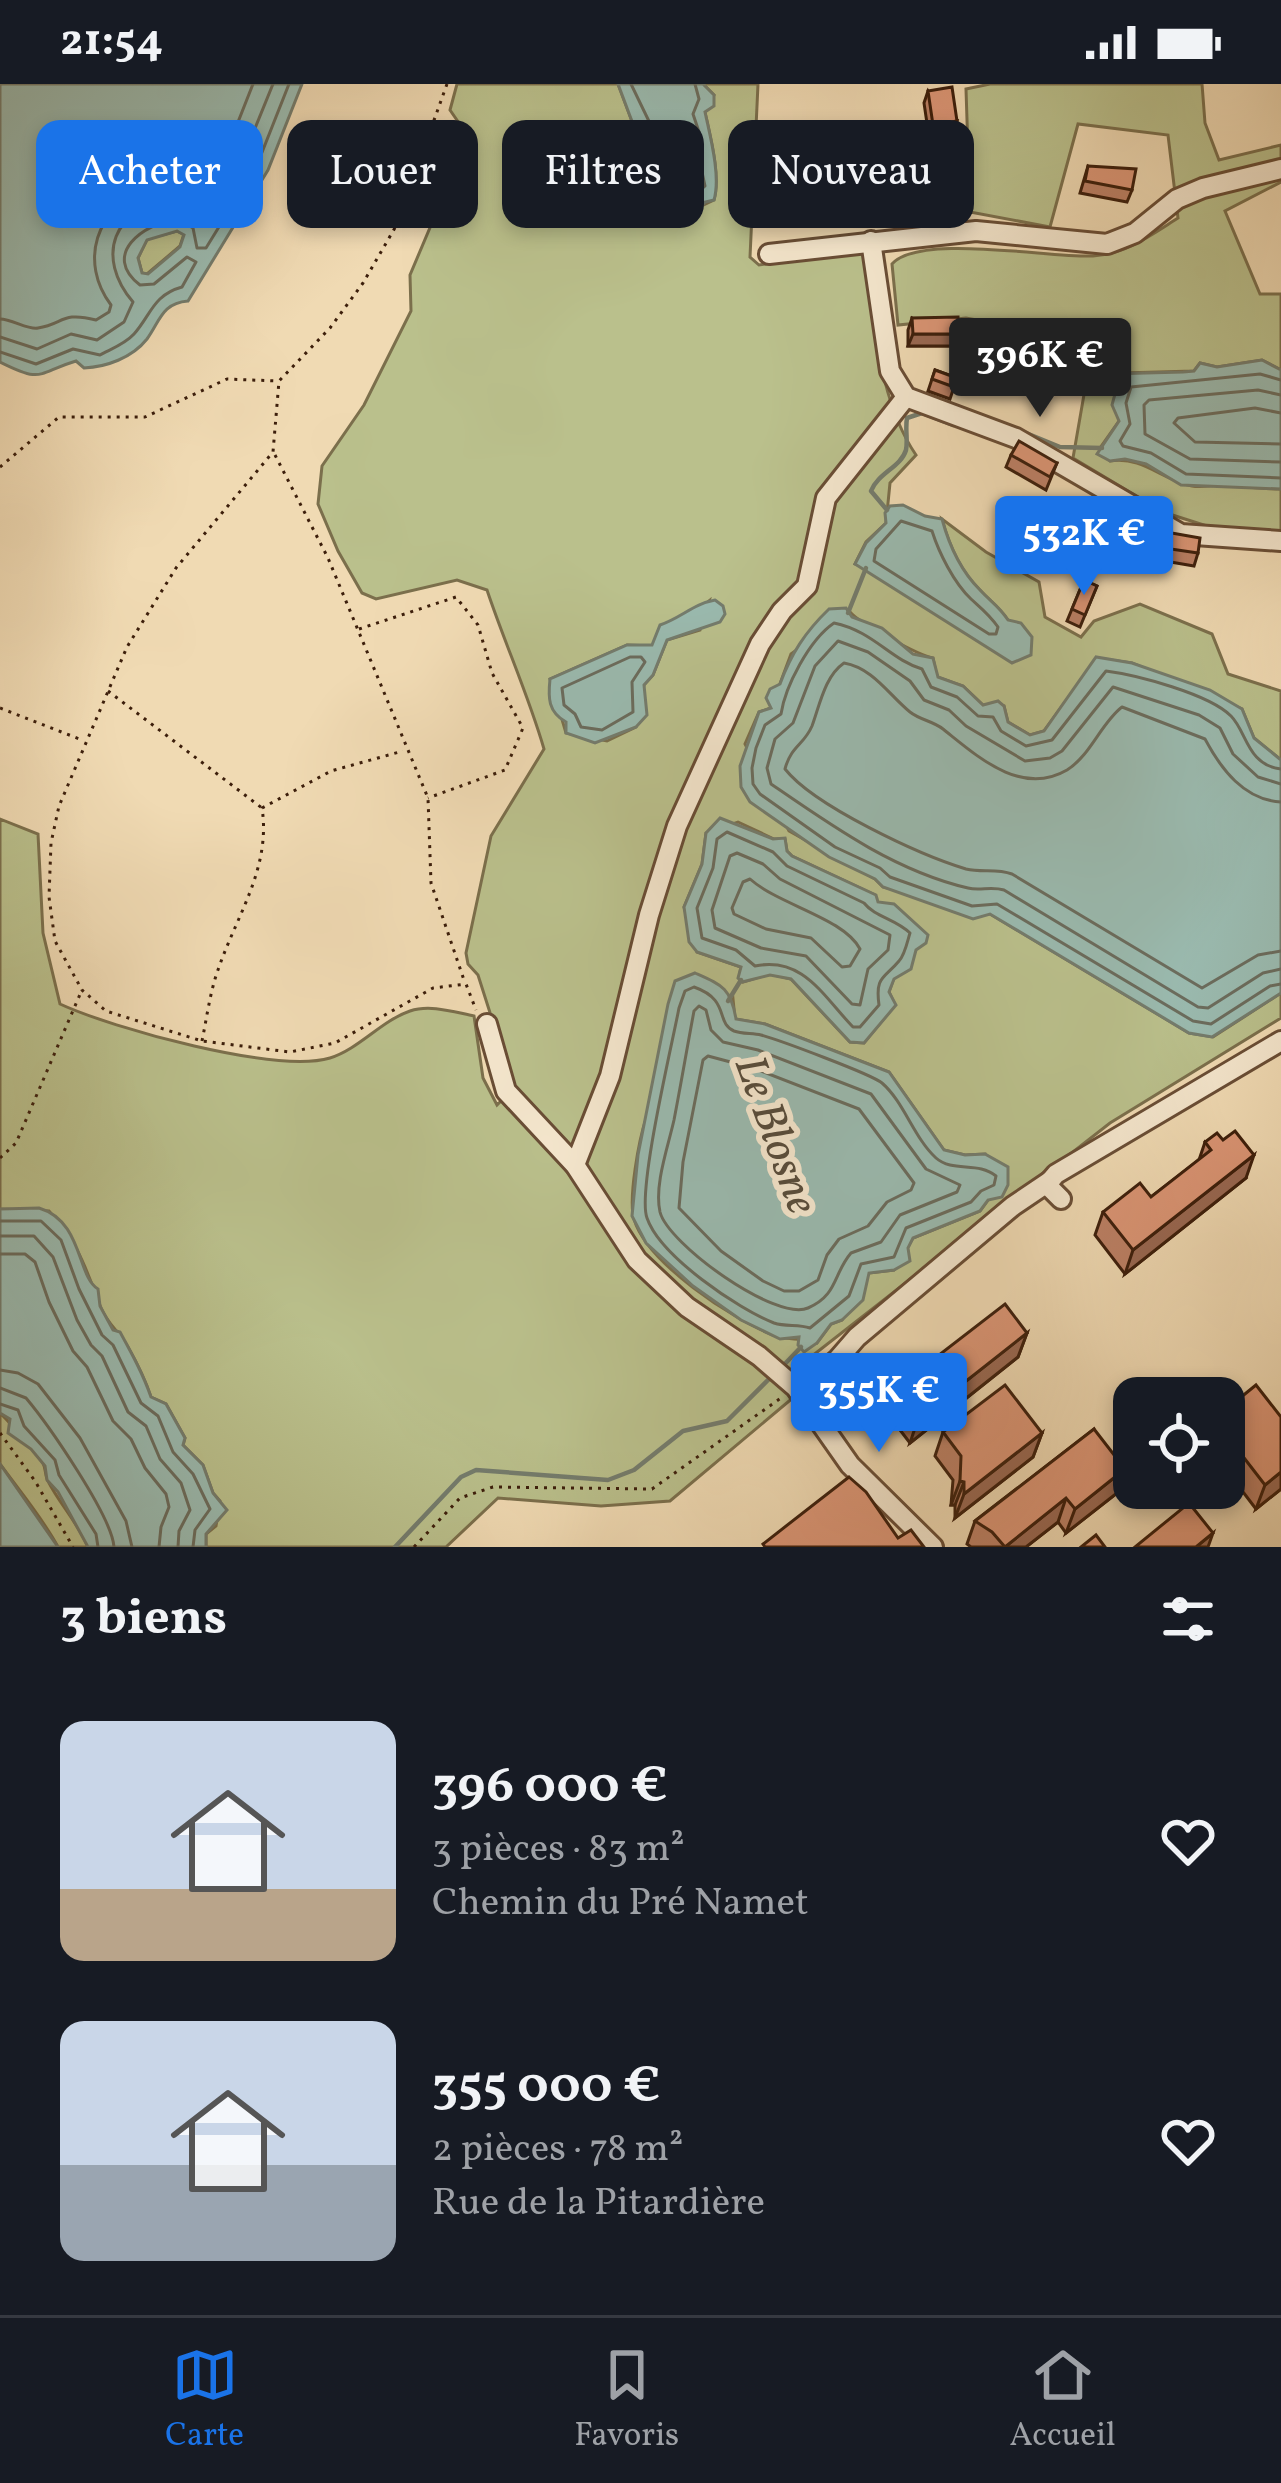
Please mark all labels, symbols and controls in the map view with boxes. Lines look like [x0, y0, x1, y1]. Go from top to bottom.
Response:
text: 21:54 [60, 11, 163, 74]
chip: Acheter [36, 120, 263, 228]
chip: Louer [287, 120, 478, 228]
chip: Filtres [502, 120, 704, 228]
chip: Nouveau [728, 120, 974, 228]
pin: 396K € [942, 318, 1138, 420]
text: 396K € [976, 330, 1104, 384]
pin: 532K € [986, 496, 1182, 598]
text: 532K € [1022, 508, 1146, 562]
water label: Le Blosne [716, 1048, 832, 1224]
pin: 355K € [781, 1353, 977, 1455]
text: 355K € [818, 1365, 940, 1419]
map controls [1113, 1377, 1245, 1509]
button: locate [1113, 1377, 1245, 1509]
text: 3 biens [60, 1584, 227, 1655]
icon: filters [1155, 1586, 1221, 1652]
text: 396 000 € [432, 1752, 668, 1823]
icon: home [156, 1769, 300, 1913]
icon: heart [1155, 1808, 1221, 1874]
text: 3 pièces · 83 m² [432, 1823, 685, 1877]
text: Chemin du Pré Namet [432, 1877, 809, 1931]
text: 355 000 € [432, 2052, 660, 2123]
icon: home [156, 2069, 300, 2213]
icon: heart [1155, 2108, 1221, 2174]
text: 2 pièces · 78 m² [432, 2123, 683, 2177]
text: Rue de la Pitardière [432, 2177, 765, 2231]
tab: Carte [165, 2342, 244, 2460]
tab: Favoris [574, 2342, 679, 2460]
tab: Accueil [1010, 2342, 1116, 2460]

